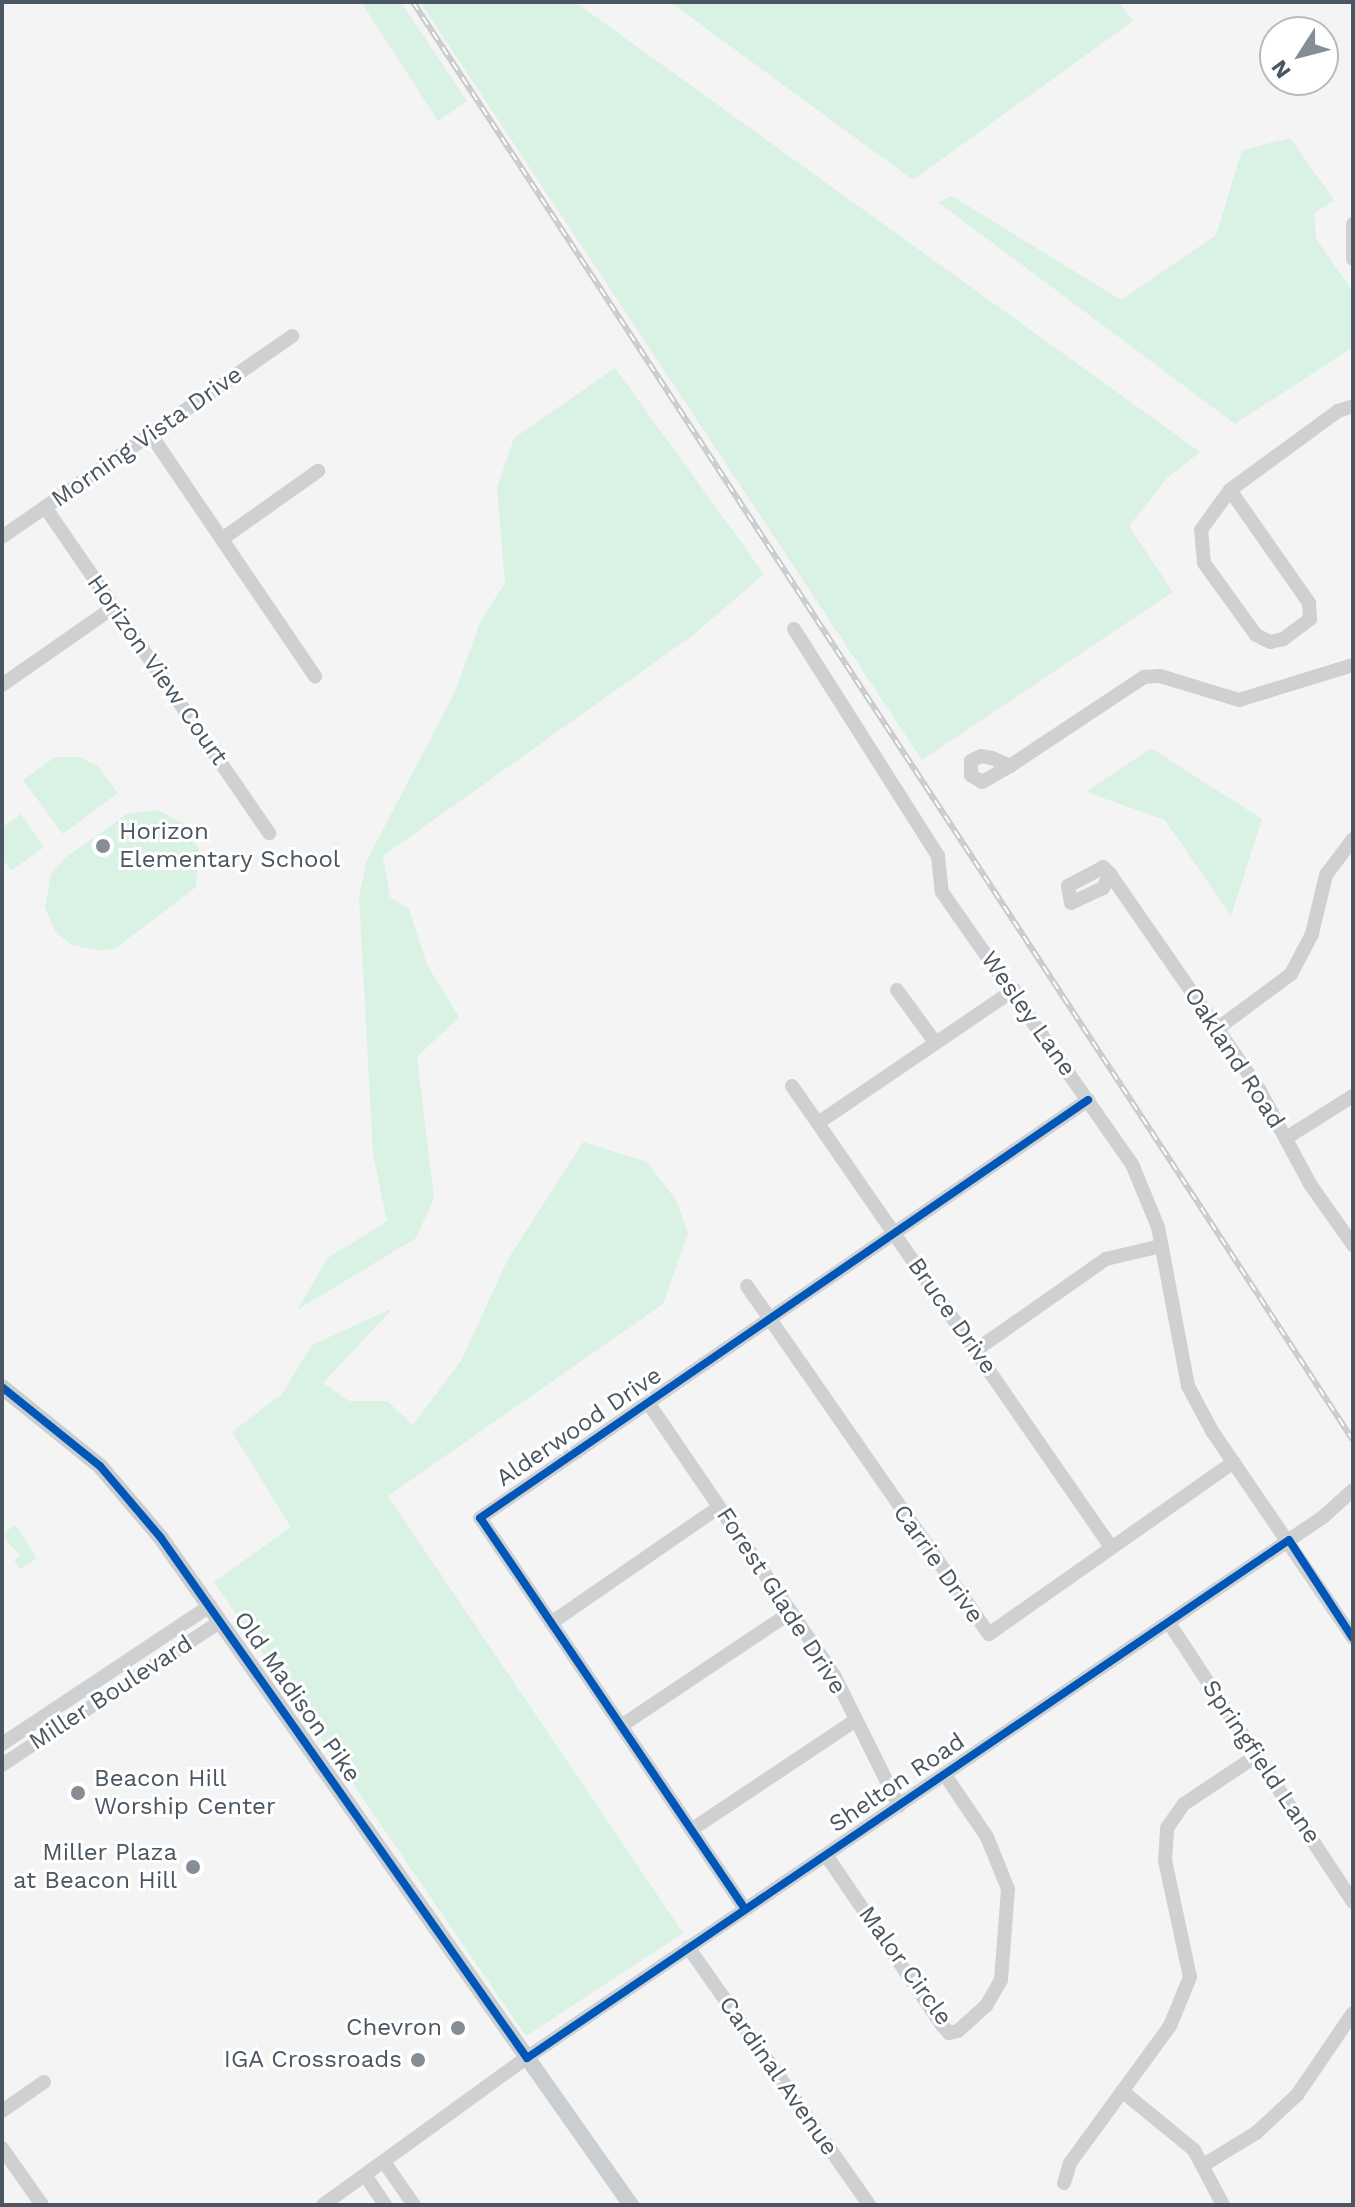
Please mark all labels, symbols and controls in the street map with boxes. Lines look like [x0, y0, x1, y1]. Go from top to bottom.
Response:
north arrow [1259, 16, 1339, 96]
text: N [1266, 55, 1296, 83]
street label: Morning Vista Drive [46, 360, 248, 514]
street label: Horizon View Court [80, 569, 234, 771]
place label: Horizon Elementary School [119, 818, 341, 874]
marker: Horizon Elementary School [94, 837, 112, 855]
street label: Wesley Lane [974, 946, 1082, 1082]
street label: Oakland Road [1178, 982, 1290, 1134]
street label: Bruce Drive [901, 1252, 1003, 1380]
street label: Alderwood Drive [491, 1361, 667, 1493]
street label: Carrie Drive [887, 1499, 989, 1629]
street label: Forest Glade Drive [710, 1502, 852, 1700]
street label: Old Madison Pike [227, 1606, 367, 1788]
street label: Miller Boulevard [24, 1629, 198, 1757]
street label: Springfield Lane [1196, 1675, 1326, 1849]
street label: Shelton Road [824, 1727, 970, 1839]
place label: Beacon Hill Worship Center [94, 1765, 276, 1821]
marker: Beacon Hill Worship Center [69, 1784, 87, 1802]
place label: Miller Plaza at Beacon Hill [13, 1839, 177, 1895]
marker: Miller Plaza at Beacon Hill [184, 1858, 202, 1876]
street label: Malor Circle [852, 1901, 958, 2031]
street label: Cardinal Avenue [712, 1990, 844, 2162]
place label: Chevron [346, 2014, 442, 2042]
marker: Chevron [449, 2019, 467, 2037]
place label: IGA Crossroads [223, 2046, 402, 2074]
marker: IGA Crossroads [409, 2051, 427, 2069]

